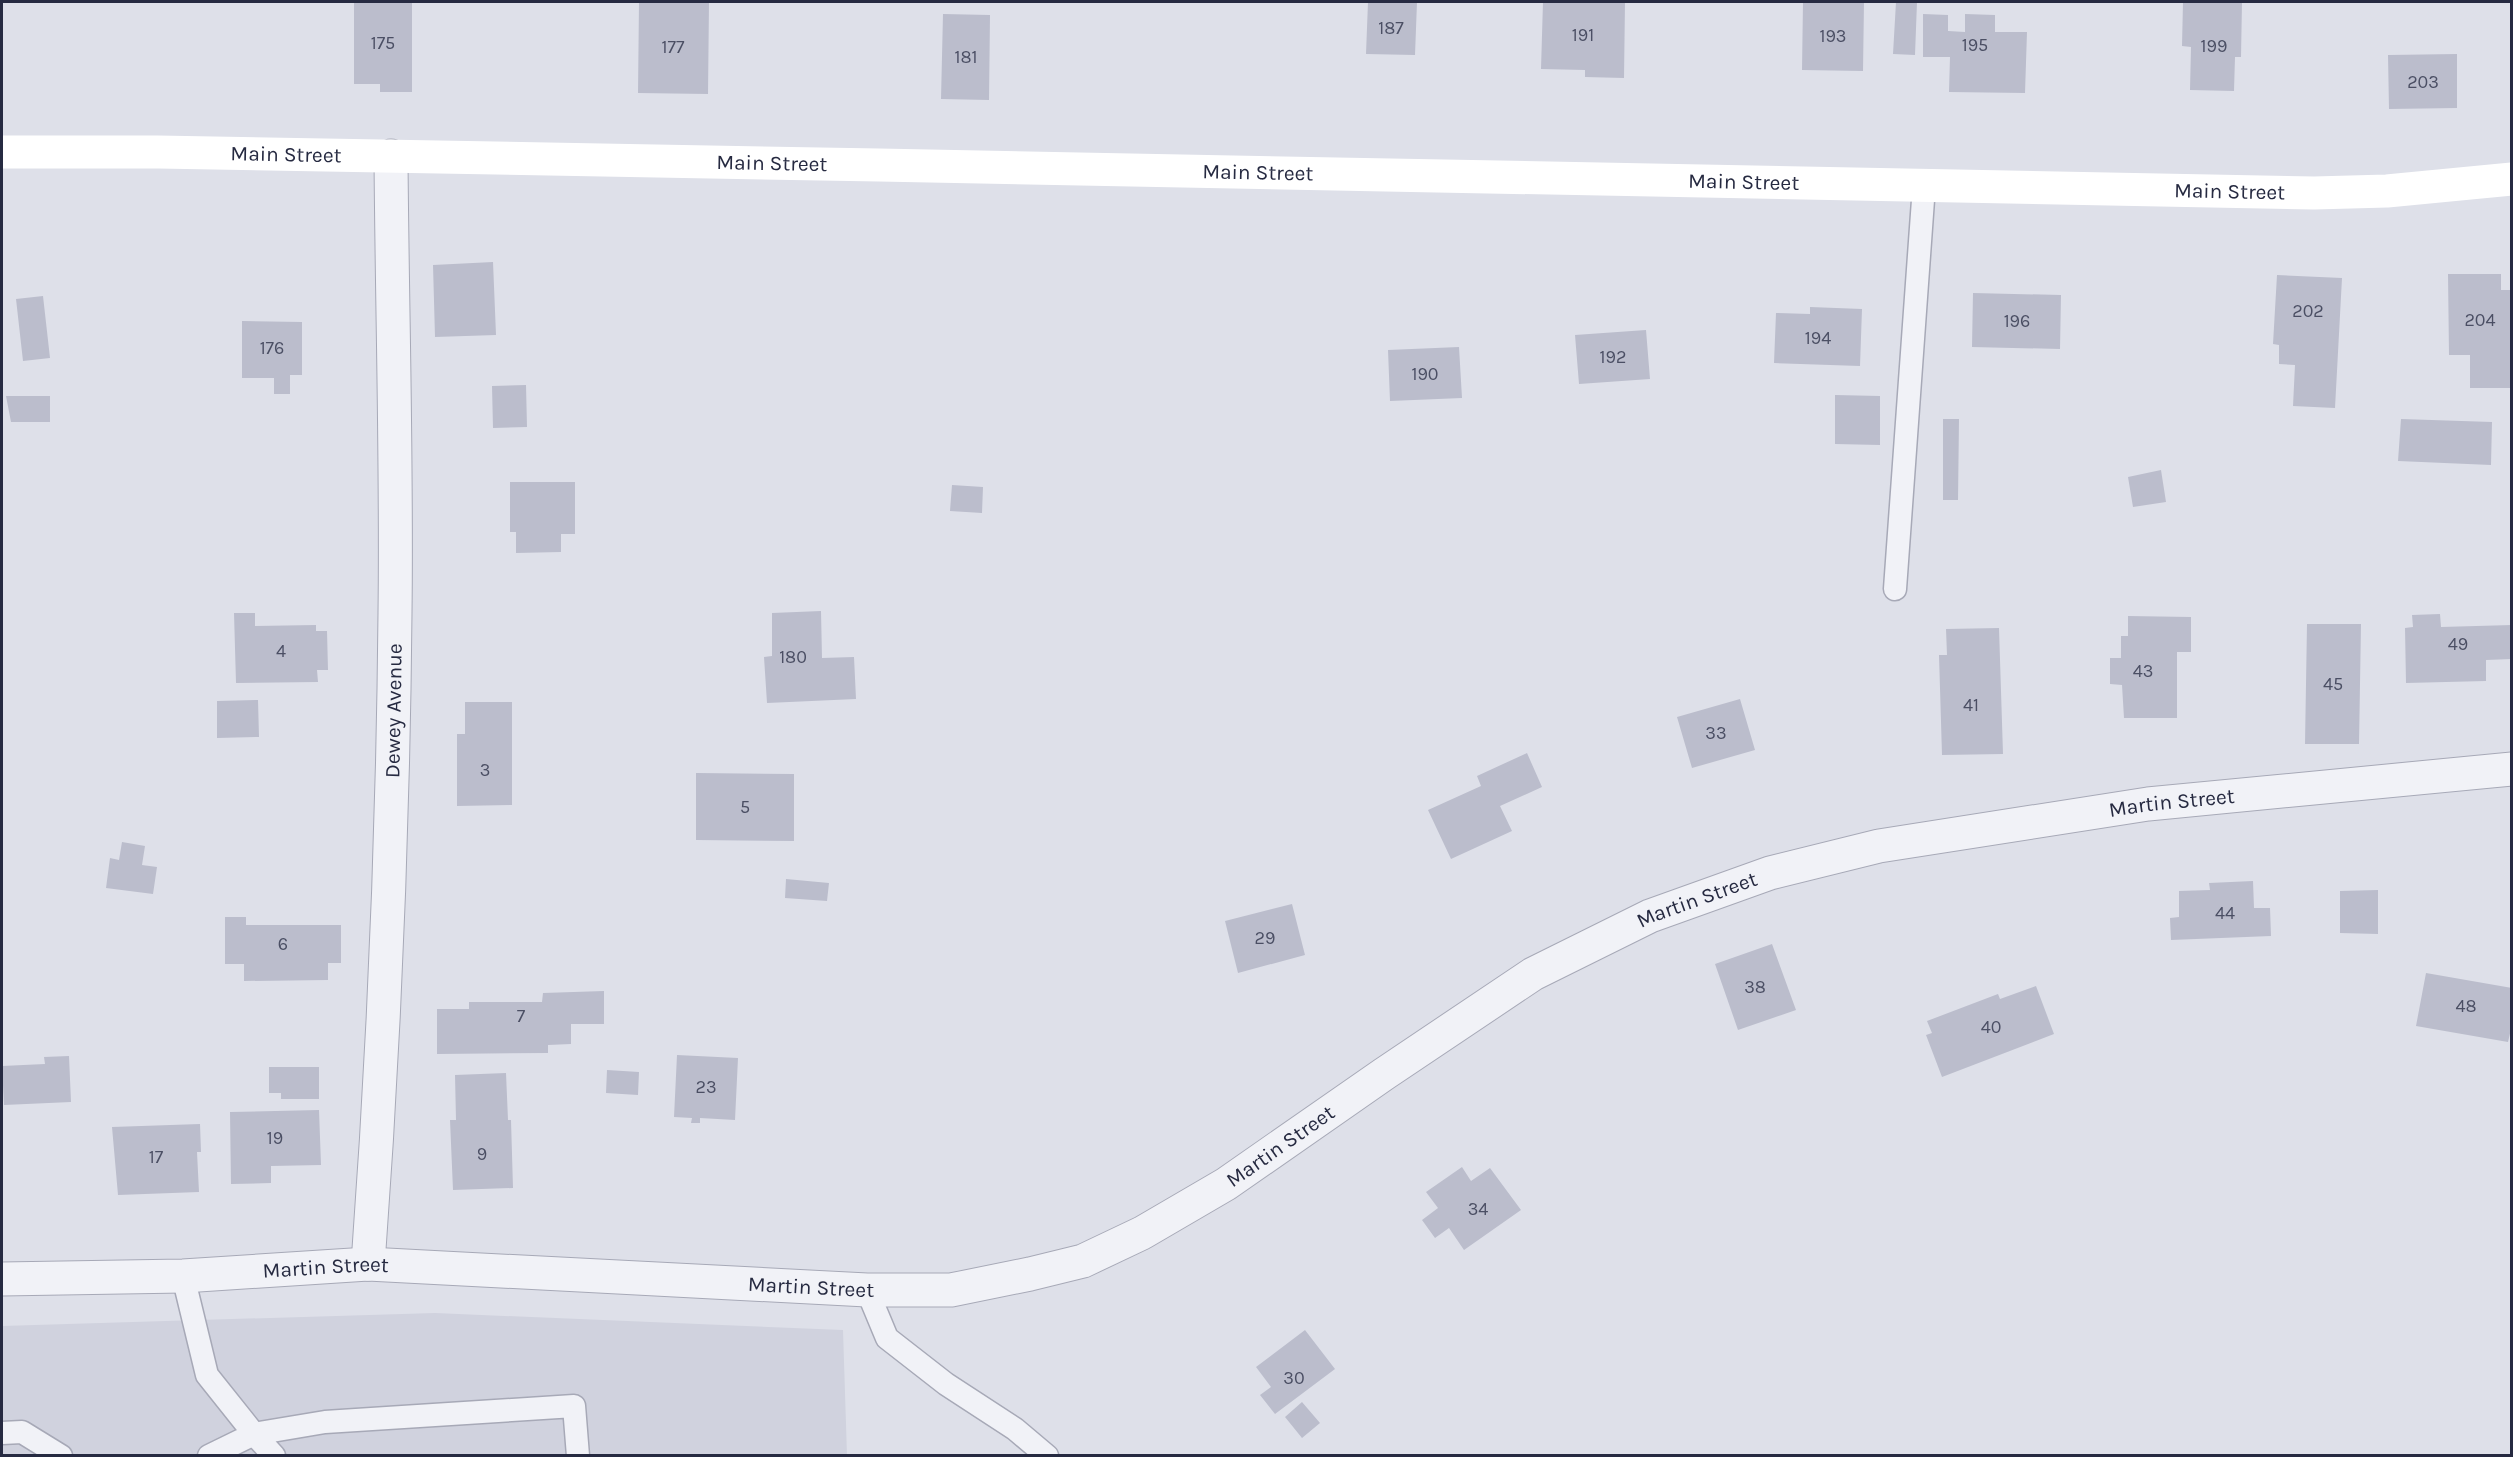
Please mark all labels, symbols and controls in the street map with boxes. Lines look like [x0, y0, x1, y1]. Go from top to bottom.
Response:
house number: 187 [1378, 17, 1404, 39]
house number: 191 [1572, 24, 1594, 46]
house number: 193 [1819, 25, 1847, 47]
house number: 175 [371, 32, 395, 54]
house number: 195 [1962, 34, 1988, 56]
house number: 199 [2201, 35, 2227, 57]
house number: 177 [662, 36, 685, 58]
house number: 181 [955, 46, 977, 68]
house number: 203 [2407, 71, 2439, 93]
street label: Main Street [230, 141, 342, 167]
street label: Main Street [716, 150, 828, 176]
street label: Main Street [1202, 159, 1314, 185]
street label: Main Street [1688, 169, 1800, 195]
street label: Main Street [2174, 178, 2285, 204]
house number: 202 [2292, 300, 2324, 322]
house number: 204 [2464, 309, 2496, 331]
house number: 196 [2004, 310, 2030, 332]
house number: 194 [1805, 327, 1831, 349]
house number: 176 [260, 337, 284, 359]
house number: 192 [1600, 346, 1626, 368]
house number: 190 [1411, 363, 1439, 385]
house number: 49 [2448, 633, 2468, 655]
house number: 4 [276, 640, 286, 662]
street label: Dewey Avenue [380, 643, 407, 778]
house number: 180 [779, 646, 807, 668]
house number: 43 [2133, 660, 2153, 682]
house number: 45 [2323, 673, 2343, 695]
house number: 41 [1963, 694, 1979, 716]
house number: 33 [1705, 722, 1727, 744]
house number: 3 [480, 759, 490, 781]
street label: Martin Street [2107, 784, 2236, 822]
house number: 5 [740, 796, 750, 818]
street label: Martin Street [1632, 867, 1760, 933]
house number: 44 [2215, 902, 2235, 924]
house number: 29 [1255, 927, 1275, 949]
house number: 6 [278, 933, 288, 955]
house number: 38 [1744, 976, 1766, 998]
house number: 48 [2455, 995, 2477, 1017]
house number: 7 [517, 1005, 526, 1027]
house number: 40 [1981, 1016, 2001, 1038]
house number: 23 [695, 1076, 717, 1098]
street label: Martin Street [1222, 1100, 1339, 1192]
house number: 19 [267, 1127, 283, 1149]
house number: 9 [477, 1143, 487, 1165]
house number: 17 [149, 1146, 164, 1168]
house number: 34 [1468, 1198, 1488, 1220]
street label: Martin Street [262, 1252, 390, 1283]
street label: Martin Street [747, 1272, 874, 1302]
house number: 30 [1283, 1367, 1305, 1389]

